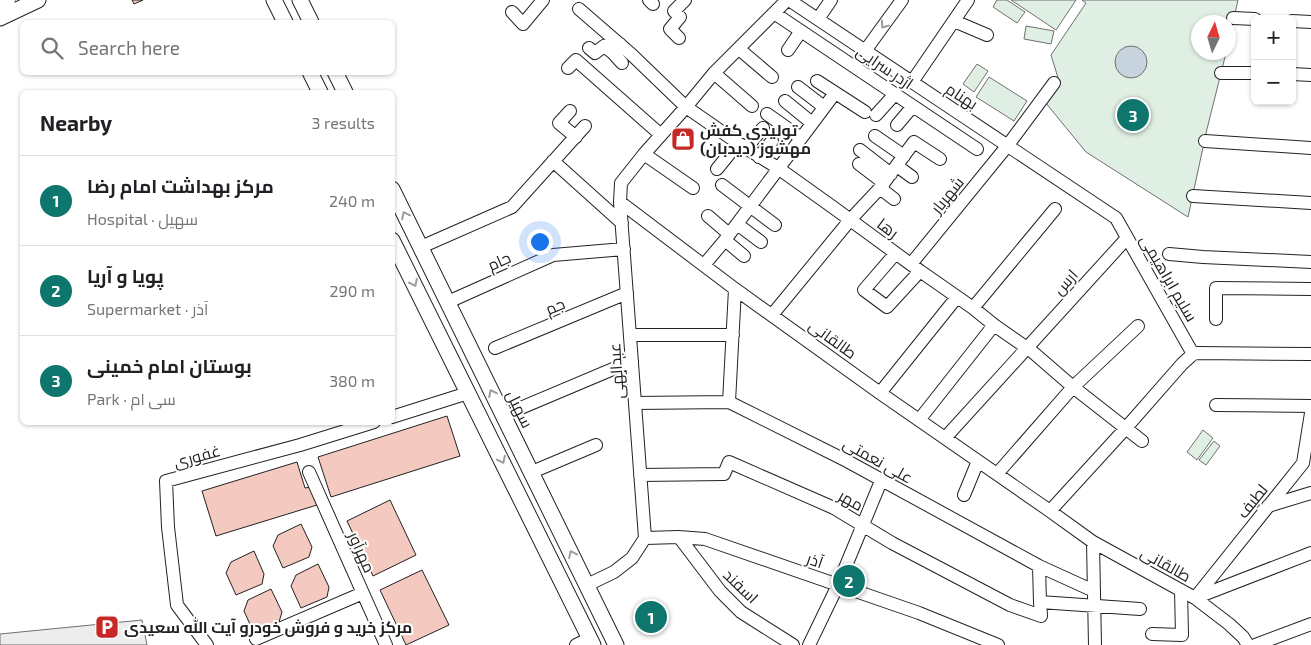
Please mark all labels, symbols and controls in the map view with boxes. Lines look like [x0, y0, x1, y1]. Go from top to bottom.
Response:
north arrow [1191, 15, 1236, 60]
map controls [1251, 15, 1296, 105]
button: + [1251, 15, 1296, 60]
one-way arrow [881, 19, 889, 28]
search box [20, 20, 395, 75]
icon: search [38, 34, 66, 62]
text: Search here [78, 36, 180, 59]
street label: اژدر سرایی [852, 41, 917, 94]
button: − [1251, 60, 1296, 105]
street label: بهنام [941, 78, 982, 115]
pin: 3 [1117, 96, 1149, 134]
text: Nearby [40, 110, 112, 135]
text: 3 results [312, 113, 375, 132]
place label: تولیدی کفش مهشوز (دیدبان) [700, 120, 811, 158]
shop icon: تولیدی کفش مهشوز (دیدبان) [670, 126, 696, 152]
street label: شهریار [925, 172, 969, 219]
text: مرکز بهداشت امام رضا [87, 174, 274, 197]
text: 1 [53, 191, 59, 210]
text: 240 m [329, 191, 375, 210]
text: Hospital · سهیل [87, 209, 198, 228]
one-way arrow [401, 211, 412, 220]
street label: رها [873, 213, 903, 243]
your location [527, 229, 553, 255]
street label: سلیم ابراهیمی [1134, 231, 1202, 326]
street label: جام [484, 247, 515, 277]
text: پویا و آریا [87, 264, 164, 287]
street label: ارس [1048, 265, 1083, 300]
one-way arrow [408, 278, 418, 287]
text: 2 [51, 281, 61, 300]
text: 290 m [330, 281, 375, 300]
street label: جم [542, 293, 569, 321]
text: Supermarket · آذر [87, 299, 208, 318]
street label: طالقانی [805, 315, 861, 364]
street label: عبدالهی [604, 342, 629, 400]
text: بوستان امام خمینی [87, 354, 252, 377]
text: 3 [51, 371, 61, 390]
text: 380 m [329, 371, 375, 390]
street label: سهیل [501, 387, 538, 432]
text: Park · سی ام [87, 389, 176, 408]
one-way arrow [489, 389, 499, 398]
street label: علی نعمتی [839, 433, 916, 488]
street label: غفوری [171, 440, 223, 473]
one-way arrow [495, 455, 505, 464]
street label: لطیف [1232, 480, 1272, 522]
street label: مهر [834, 485, 867, 516]
street label: مهرآور [343, 527, 380, 576]
street label: طالقانی [1137, 542, 1195, 587]
street label: آذر [803, 548, 827, 572]
one-way arrow [568, 550, 578, 559]
pin: 2 [833, 562, 865, 600]
street label: اسفند [720, 565, 763, 607]
pin: 1 [635, 598, 667, 636]
parking icon: مرکز خرید و فروش خودرو آیت الله سعیدی [94, 614, 120, 640]
place label: مرکز خرید و فروش خودرو آیت الله سعیدی [124, 616, 412, 637]

